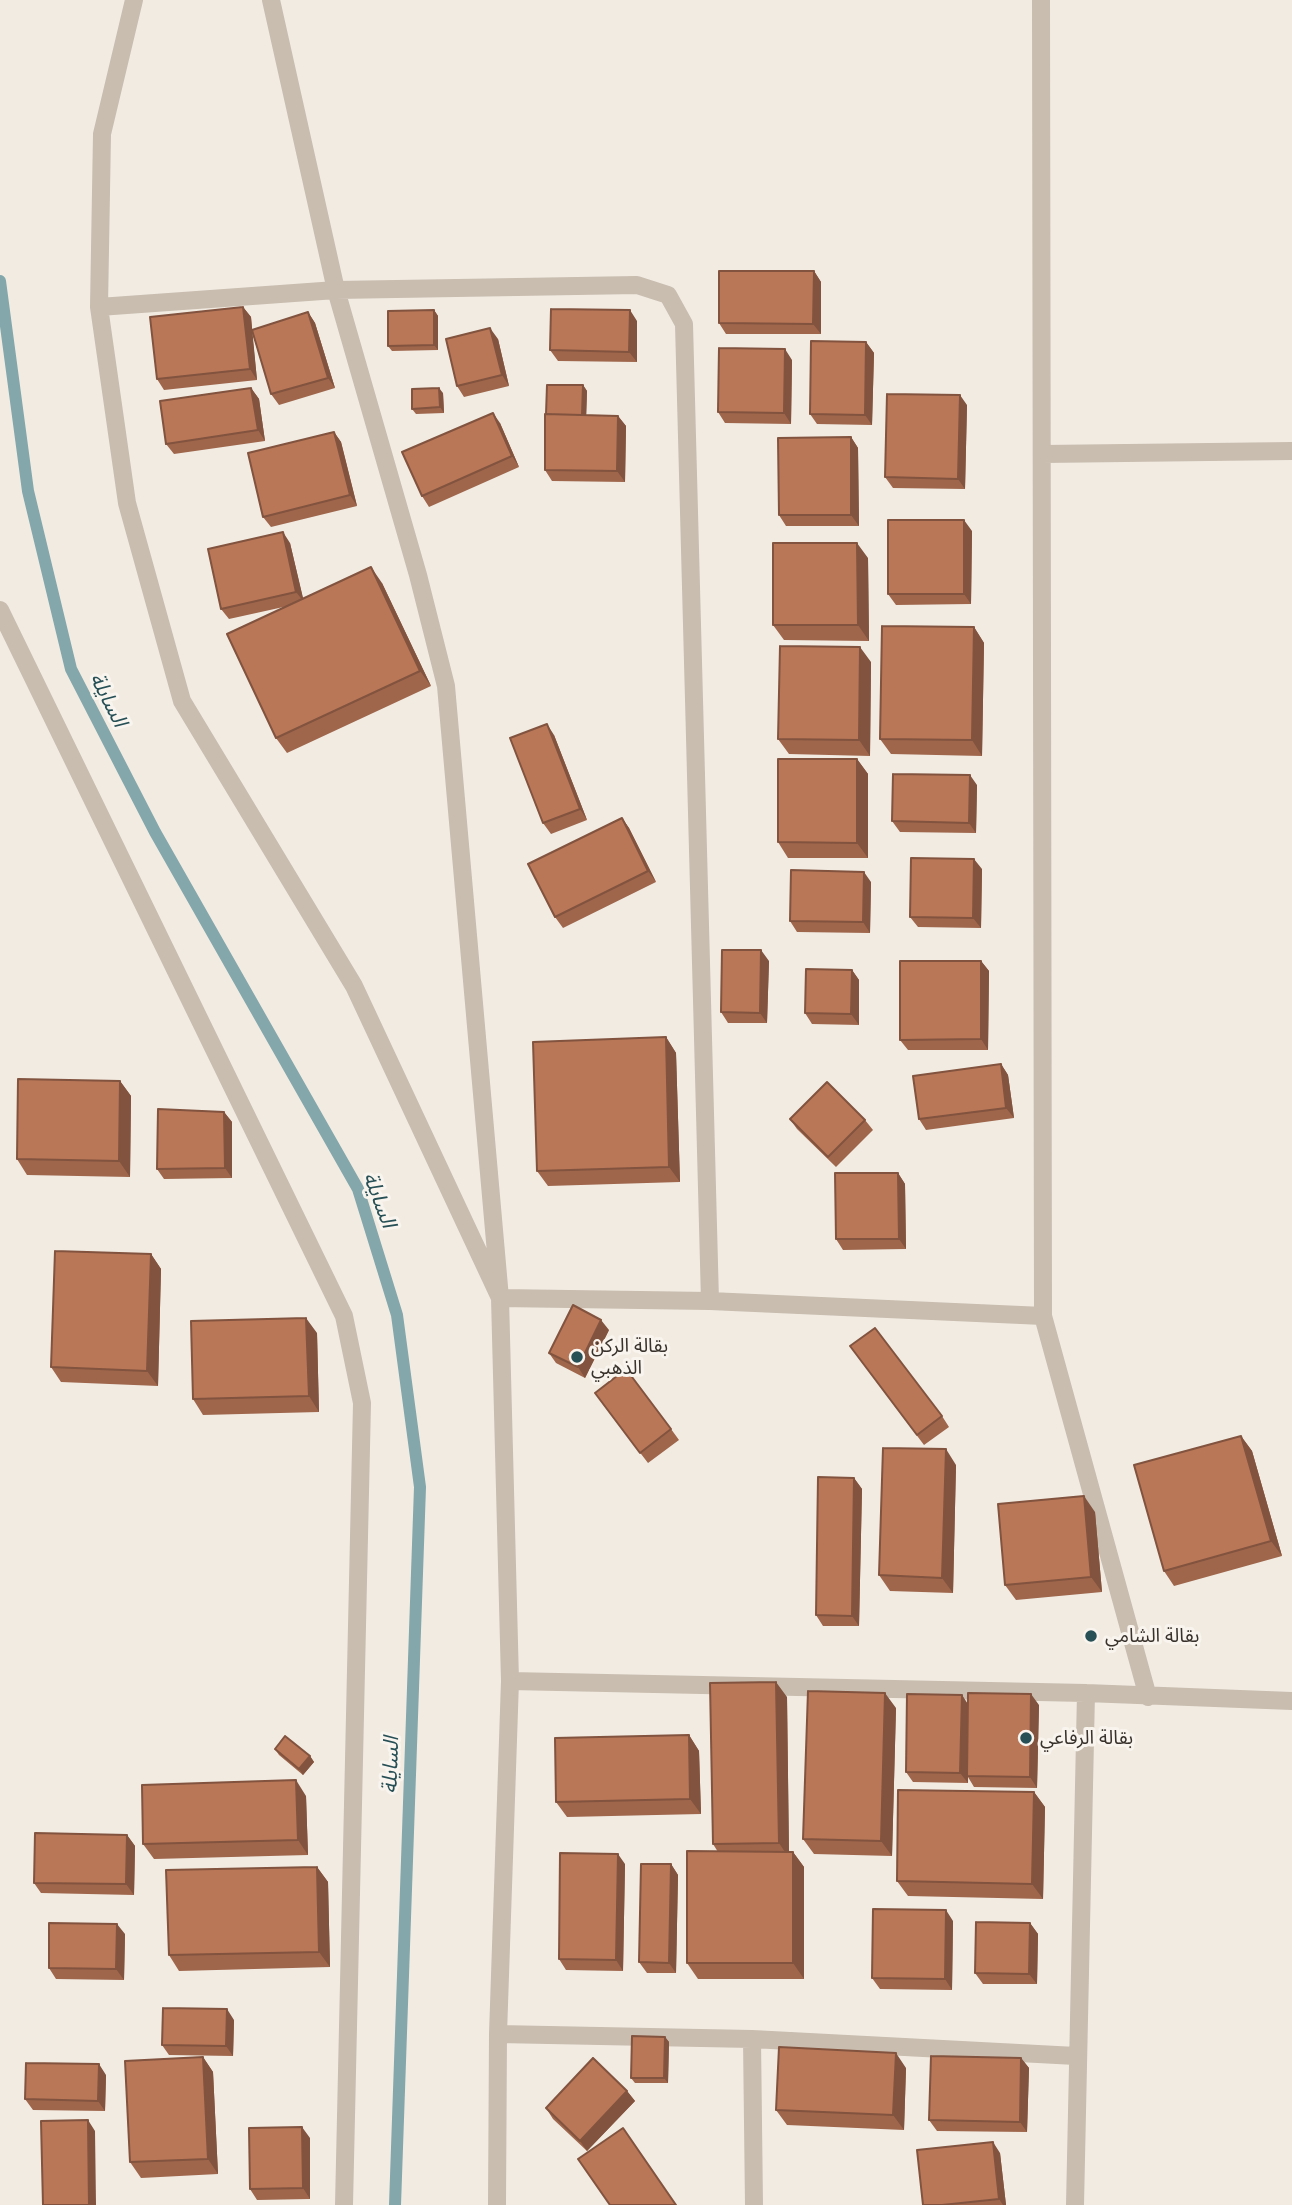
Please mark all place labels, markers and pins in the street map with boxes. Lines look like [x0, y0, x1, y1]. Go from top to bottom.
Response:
place label: بقالة الركن الذهبي [591, 1335, 668, 1379]
marker: بقالة الركن الذهبي [569, 1349, 585, 1365]
place label: بقالة الشامي [1105, 1625, 1199, 1647]
marker: بقالة الشامي [1083, 1628, 1099, 1644]
place label: بقالة الرفاعي [1040, 1727, 1133, 1749]
marker: بقالة الرفاعي [1018, 1730, 1034, 1746]

